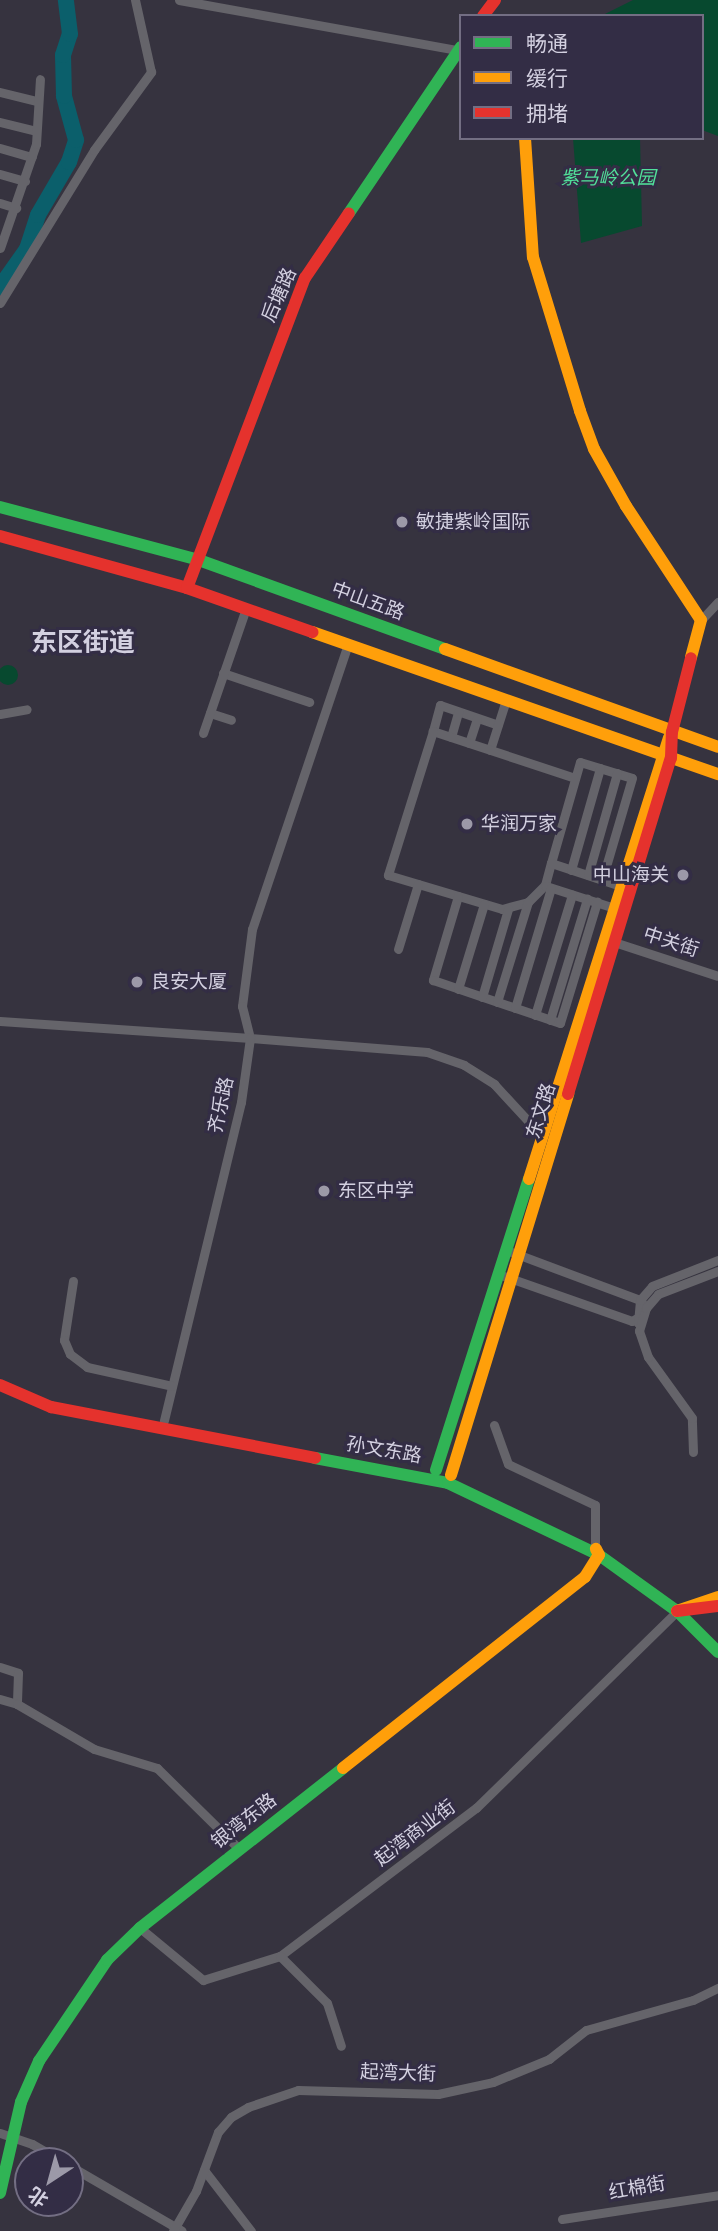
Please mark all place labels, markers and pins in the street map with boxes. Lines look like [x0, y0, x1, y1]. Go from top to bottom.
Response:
place label: 敏捷紫岭国际 [416, 511, 530, 533]
marker: 敏捷紫岭国际 [394, 514, 410, 530]
place label: 华润万家 [481, 813, 557, 835]
marker: 华润万家 [459, 816, 475, 832]
place label: 中山海关 [593, 864, 669, 886]
marker: 中山海关 [675, 867, 691, 883]
place label: 良安大厦 [151, 971, 227, 993]
marker: 良安大厦 [129, 974, 145, 990]
place label: 东区中学 [338, 1180, 414, 1202]
marker: 东区中学 [316, 1183, 332, 1199]

